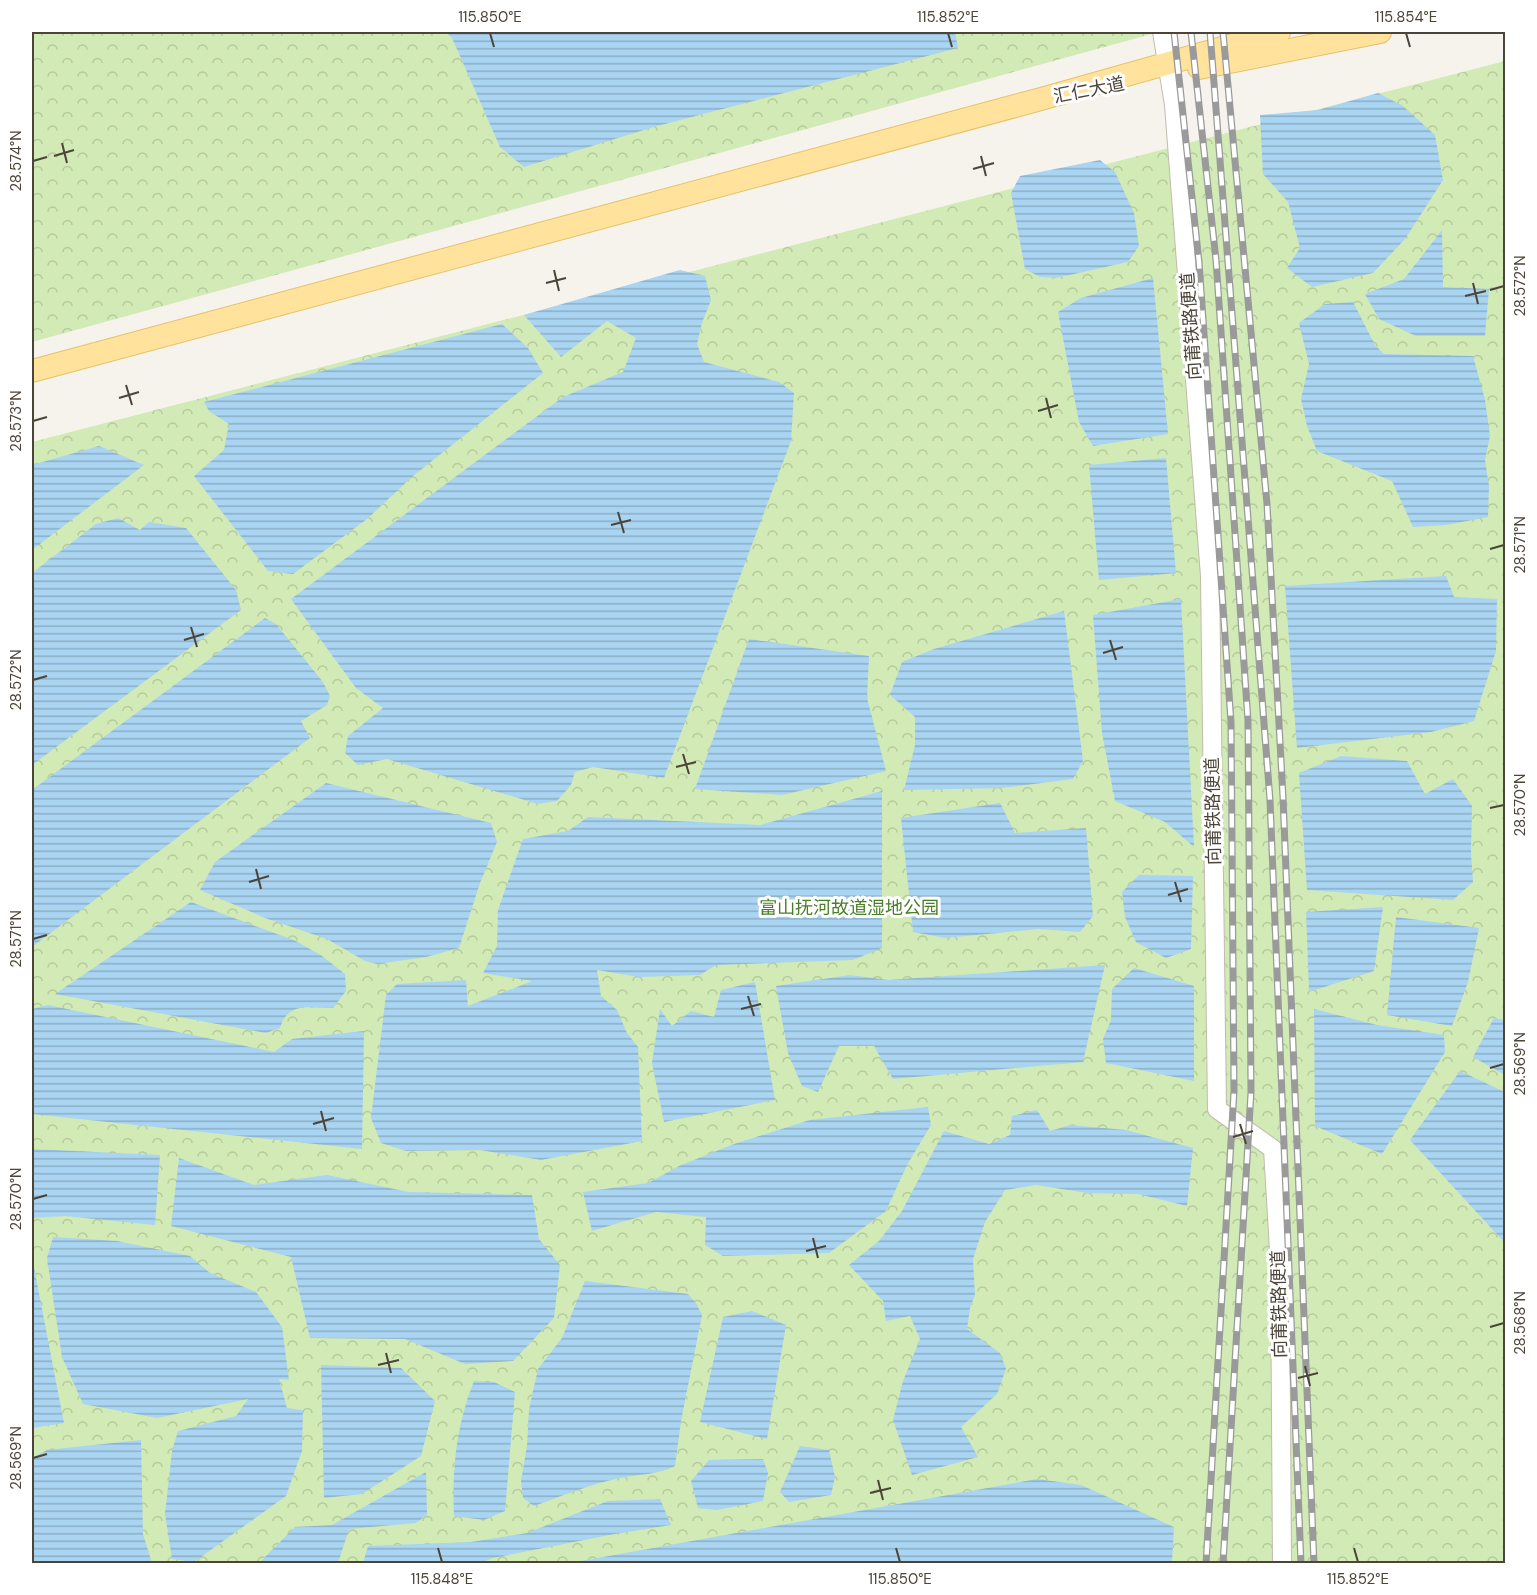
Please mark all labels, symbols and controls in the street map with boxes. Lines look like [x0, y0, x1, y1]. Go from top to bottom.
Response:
text: 115.850°E [458, 7, 522, 27]
text: 115.852°E [917, 7, 979, 27]
text: 115.854°E [1375, 7, 1437, 27]
street label: 汇仁大道 [1051, 71, 1127, 109]
text: 28.574°N [6, 130, 26, 192]
text: 28.572°N [1510, 255, 1530, 317]
street label: 向莆铁路便道 [1175, 271, 1207, 381]
text: 28.573°N [6, 390, 26, 452]
text: 28.571°N [1510, 516, 1530, 574]
text: 28.572°N [6, 649, 26, 711]
street label: 向莆铁路便道 [1200, 757, 1226, 865]
text: 28.570°N [1510, 774, 1530, 836]
park label: 富山抚河故道湿地公园 [759, 896, 939, 920]
text: 28.571°N [6, 910, 26, 968]
text: 28.569°N [1510, 1032, 1530, 1096]
text: 28.570°N [6, 1168, 26, 1230]
street label: 向莆铁路便道 [1266, 1250, 1292, 1358]
text: 28.568°N [1510, 1291, 1530, 1355]
text: 28.569°N [6, 1426, 26, 1490]
text: 115.848°E [411, 1569, 473, 1589]
text: 115.850°E [868, 1569, 932, 1589]
text: 115.852°E [1327, 1569, 1389, 1589]

